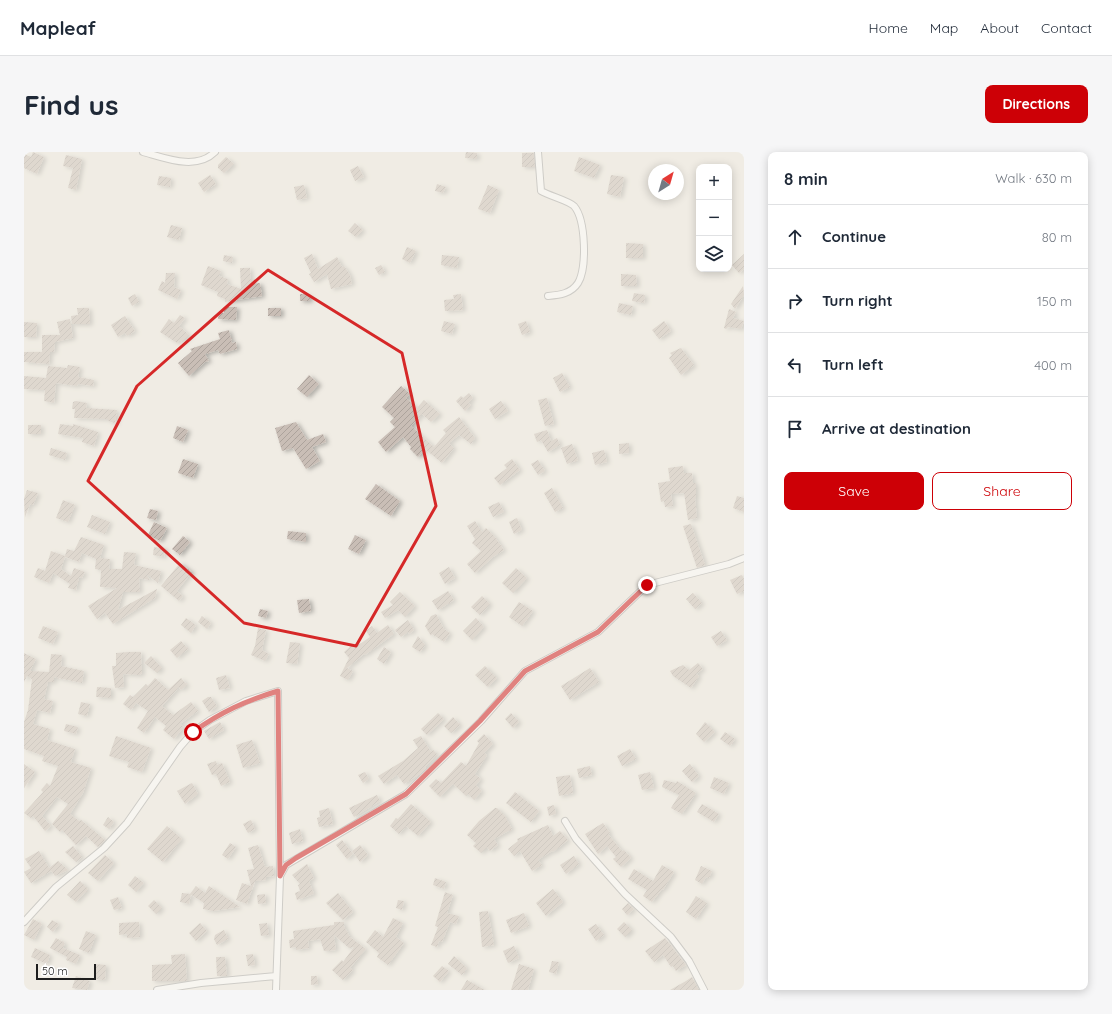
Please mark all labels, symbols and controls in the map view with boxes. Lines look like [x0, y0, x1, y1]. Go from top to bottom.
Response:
text: Mapleaf [20, 16, 96, 40]
text: Home [869, 19, 908, 37]
text: Map [930, 19, 958, 37]
text: About [980, 19, 1019, 37]
text: Contact [1041, 19, 1092, 37]
button: Directions [985, 85, 1088, 123]
text: Find us [24, 87, 118, 122]
north arrow [648, 164, 684, 200]
map controls [696, 164, 732, 272]
button: + [696, 164, 732, 200]
text: 8 min [784, 168, 828, 189]
text: Walk · 630 m [995, 170, 1072, 186]
button: − [696, 200, 732, 236]
icon: ahead [784, 226, 806, 248]
text: Continue [822, 227, 886, 246]
text: 80 m [1042, 229, 1072, 245]
button: layers [696, 236, 732, 272]
icon: right [784, 290, 806, 312]
text: Turn right [822, 291, 893, 310]
text: 150 m [1037, 293, 1072, 309]
icon: left [784, 354, 806, 376]
text: Turn left [822, 355, 884, 374]
text: 400 m [1034, 357, 1072, 373]
icon: arrive [784, 418, 806, 440]
text: Arrive at destination [822, 419, 971, 438]
button: Save [784, 472, 924, 510]
button: Share [932, 472, 1072, 510]
route end [638, 576, 656, 594]
route start [184, 723, 202, 741]
scale bar [36, 962, 96, 981]
text: 50 m [42, 964, 68, 978]

